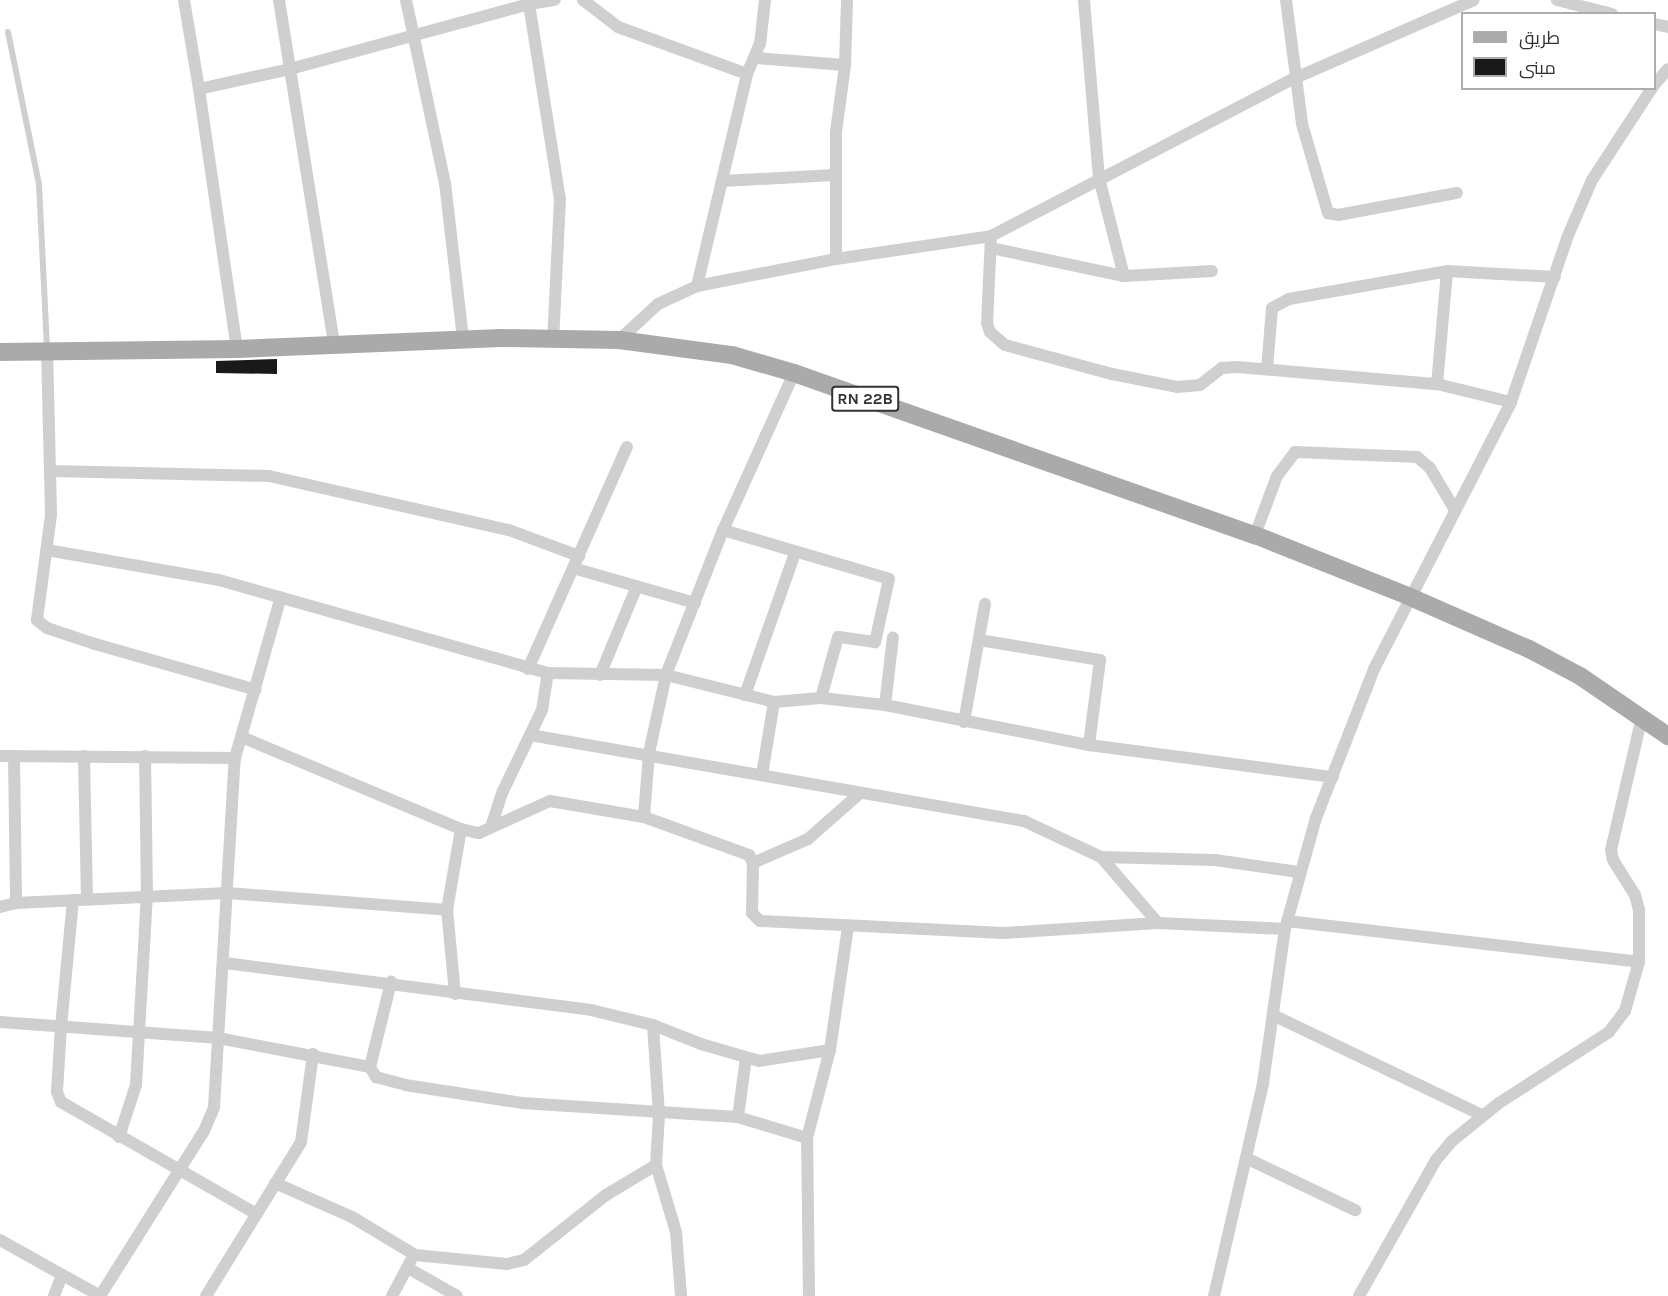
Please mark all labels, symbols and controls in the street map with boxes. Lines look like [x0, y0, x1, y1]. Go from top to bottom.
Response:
legend [1461, 12, 1656, 90]
text: طريق [1519, 27, 1560, 49]
text: مبنى [1519, 57, 1556, 79]
road number: RN 22B [830, 386, 900, 412]

